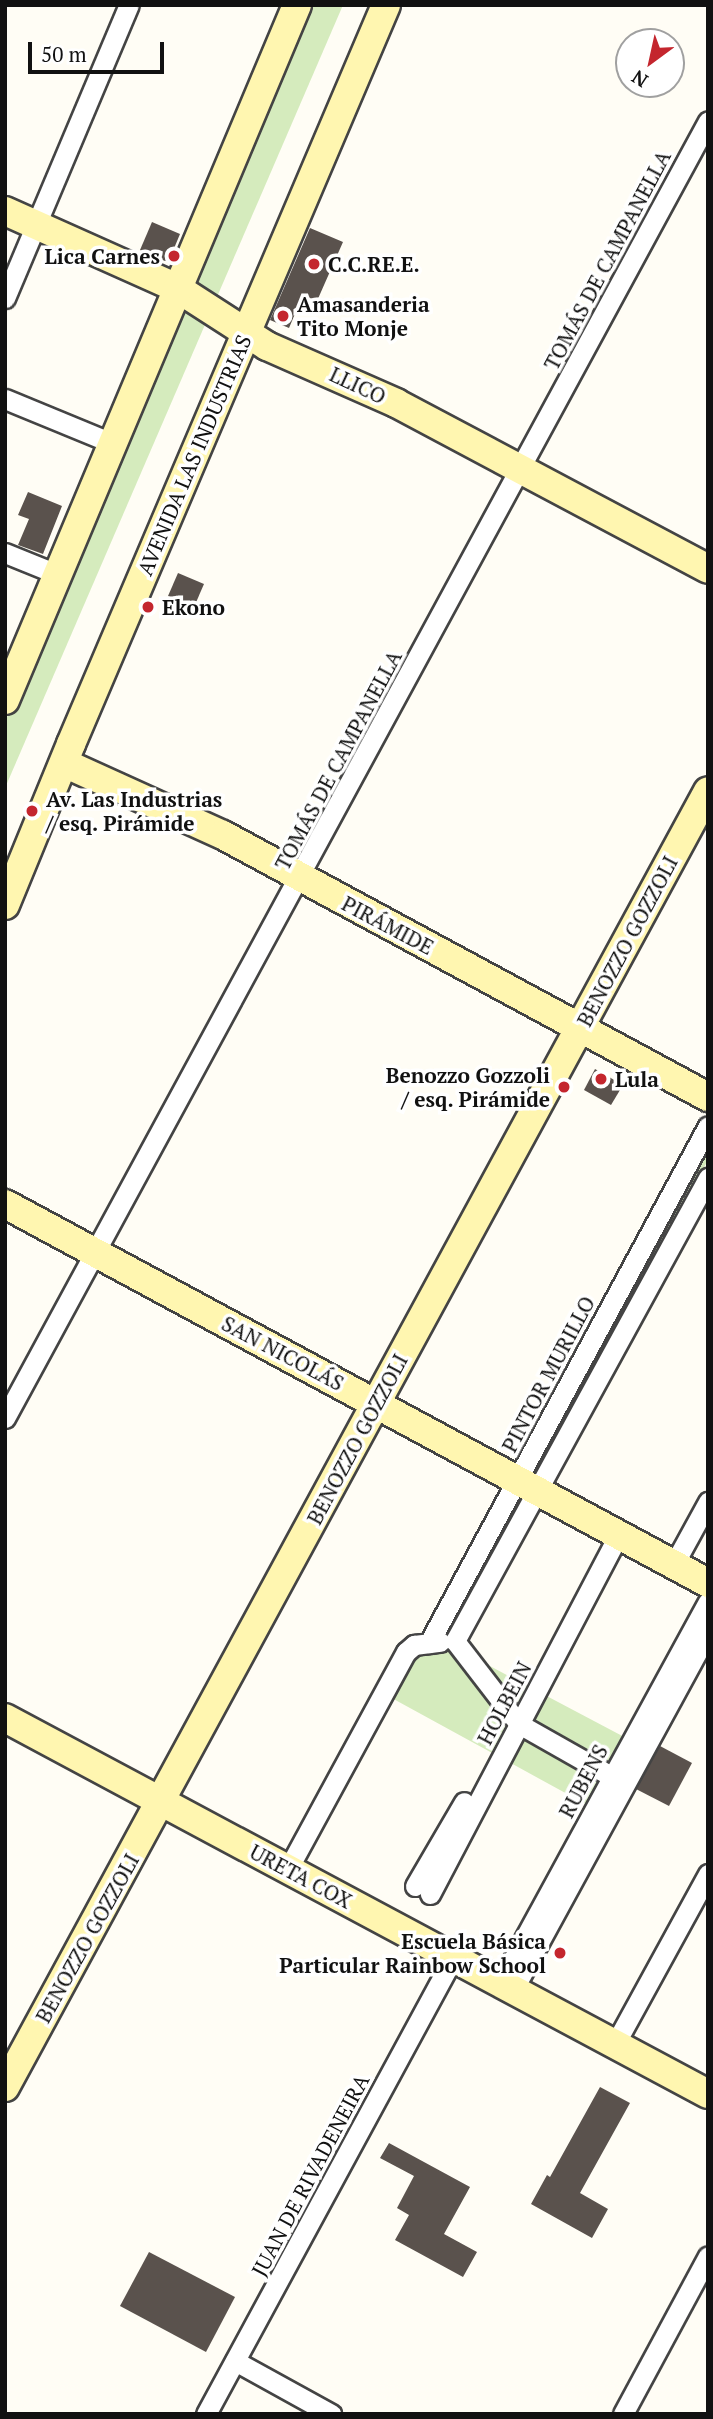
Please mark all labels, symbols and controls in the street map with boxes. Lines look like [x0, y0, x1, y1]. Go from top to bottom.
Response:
scale bar [32, 28, 168, 72]
north arrow [615, 28, 685, 98]
text: 50 m [41, 40, 87, 68]
text: N [627, 65, 652, 94]
street label: TOMÁS DE CAMPANELLA [538, 146, 676, 374]
place label: Lica Carnes [45, 243, 160, 269]
marker: Lica Carnes [166, 248, 182, 264]
place label: C.C.RE.E. [328, 251, 420, 277]
marker: C.C.RE.E. [306, 256, 322, 272]
place label: Amasanderia Tito Monje [297, 291, 430, 341]
marker: Amasanderia Tito Monje [275, 308, 291, 324]
street label: AVENIDA LAS INDUSTRIAS [132, 331, 256, 579]
street label: LLICO [326, 361, 390, 409]
place label: Ekono [162, 594, 225, 620]
marker: Ekono [140, 599, 156, 615]
street label: TOMÁS DE CAMPANELLA [269, 646, 407, 874]
place label: Av. Las Industrias / esq. Pirámide [46, 786, 223, 836]
marker: Av. Las Industrias / esq. Pirámide [24, 803, 40, 819]
street label: BENOZZO GOZZOLI [571, 851, 683, 1031]
street label: PIRÁMIDE [338, 890, 438, 960]
place label: Benozzo Gozzoli / esq. Pirámide [386, 1062, 550, 1112]
place label: Lula [615, 1066, 659, 1092]
marker: Lula [593, 1071, 609, 1087]
marker: Benozzo Gozzoli / esq. Pirámide [556, 1079, 572, 1095]
street label: PINTOR MURILLO [496, 1292, 600, 1456]
street label: SAN NICOLÁS [218, 1310, 348, 1396]
street label: BENOZZO GOZZOLI [301, 1349, 413, 1529]
street label: HOLBEIN [472, 1657, 536, 1749]
street label: RUBENS [553, 1740, 613, 1822]
street label: URETA COX [245, 1838, 357, 1914]
street label: BENOZZO GOZZOLI [30, 1849, 144, 2027]
place label: Escuela Básica Particular Rainbow School [279, 1928, 546, 1978]
marker: Escuela Básica Particular Rainbow School [552, 1945, 568, 1961]
street label: JUAN DE RIVADENEIRA [246, 2070, 374, 2280]

